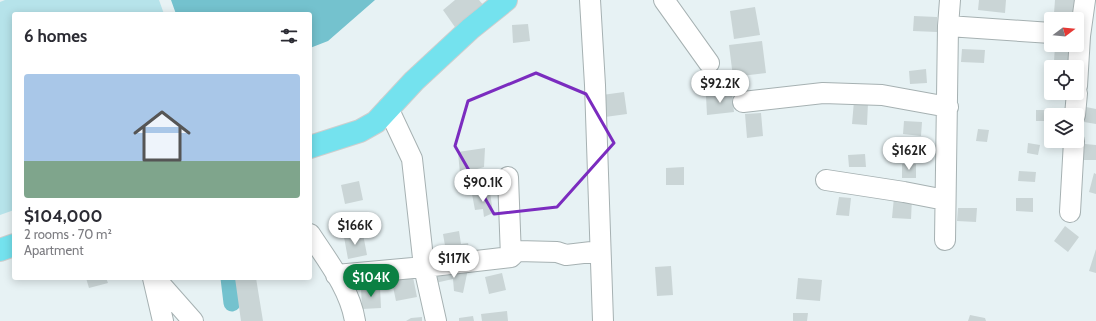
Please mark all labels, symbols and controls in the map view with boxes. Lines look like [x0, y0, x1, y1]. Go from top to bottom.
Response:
north arrow [1044, 12, 1084, 52]
map controls [1044, 12, 1084, 148]
icon: filters [278, 25, 300, 47]
text: 6 homes [24, 26, 87, 46]
button: locate [1044, 60, 1084, 100]
pin: $92.2K [687, 70, 753, 104]
text: $92.2K [700, 75, 740, 91]
icon: home [126, 100, 198, 172]
button: layers [1044, 108, 1084, 148]
pin: $162K [881, 137, 937, 171]
text: $162K [892, 142, 926, 158]
pin: $90.1K [450, 169, 516, 203]
text: $90.1K [463, 174, 503, 190]
text: $104,000 [24, 206, 103, 226]
pin: $166K [327, 212, 383, 246]
text: $166K [337, 217, 373, 233]
text: 2 rooms · 70 m² [24, 226, 112, 242]
text: Apartment [24, 242, 84, 258]
pin: $117K [426, 245, 482, 279]
text: $117K [438, 250, 470, 266]
pin: $104K [343, 264, 399, 298]
text: $104K [352, 269, 390, 285]

